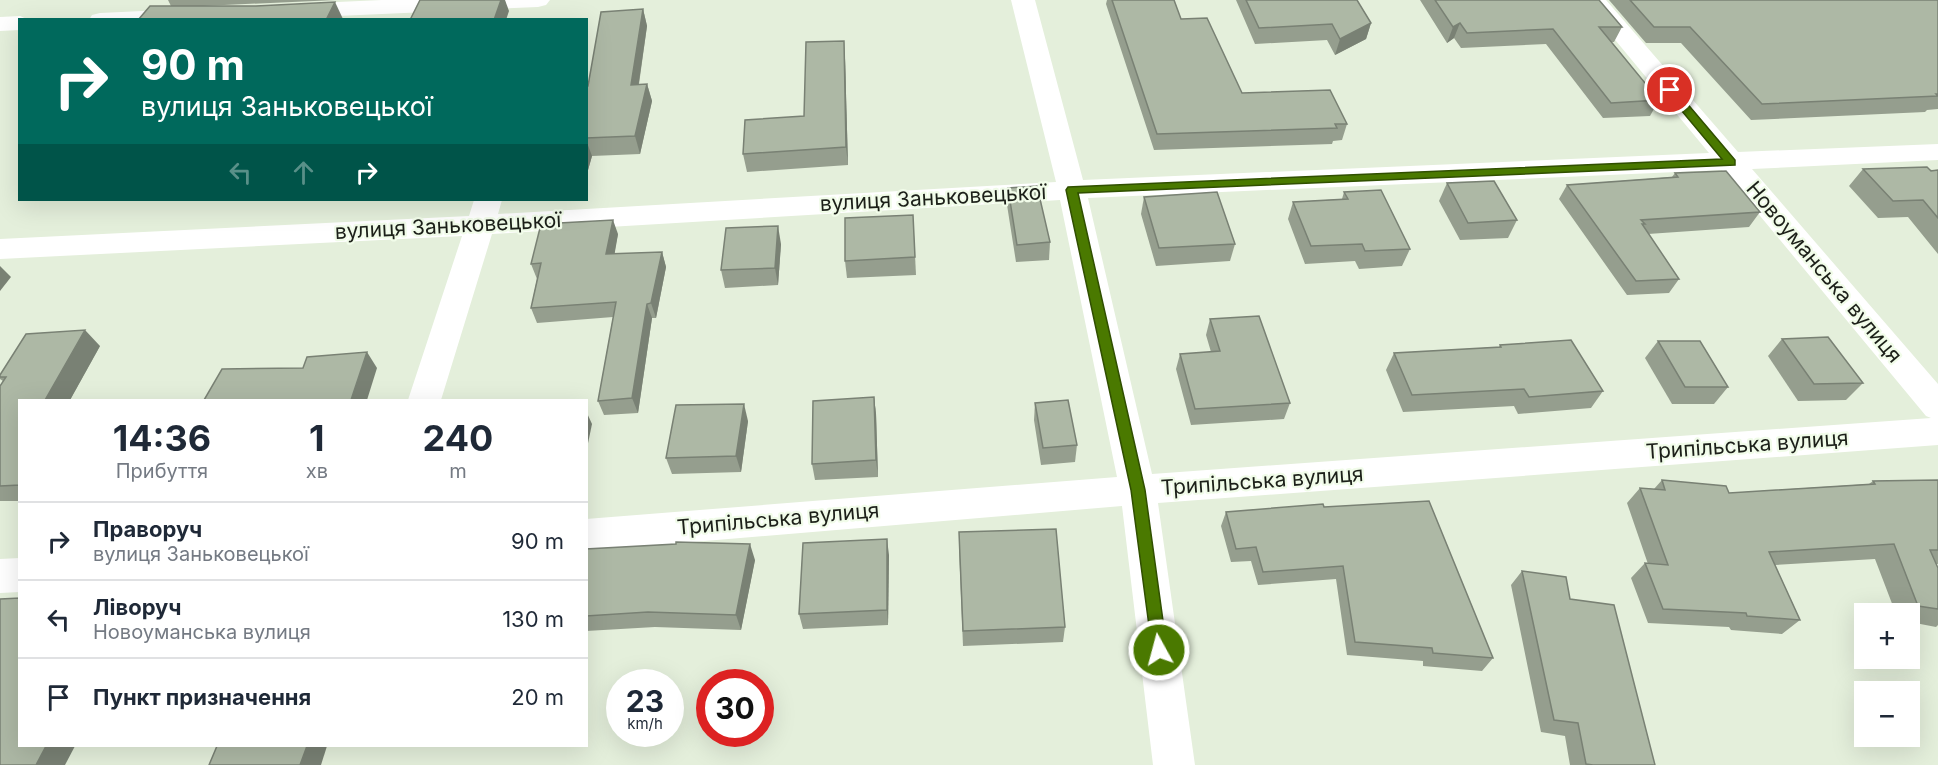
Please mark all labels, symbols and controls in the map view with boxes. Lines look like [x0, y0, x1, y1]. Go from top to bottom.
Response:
text: 90 m [141, 39, 245, 90]
icon: right [42, 42, 120, 120]
pin [1644, 64, 1695, 115]
icon: arrive [1653, 73, 1686, 106]
text: вулиця Заньковецької [141, 90, 432, 123]
icon: left [224, 156, 257, 189]
icon: ahead [287, 156, 320, 189]
icon: right [350, 156, 383, 189]
street label: Новоуманська вулиця [1741, 176, 1907, 367]
street label: вулиця Заньковецької [819, 179, 1048, 216]
street label: вулиця Заньковецької [334, 207, 563, 244]
text: 14:36 [113, 416, 211, 460]
text: 1 [309, 416, 325, 460]
text: 240 [423, 416, 493, 460]
street label: Трипільська вулиця [1645, 425, 1849, 464]
text: Прибуття [116, 459, 208, 483]
text: хв [306, 459, 328, 483]
text: m [449, 459, 467, 483]
street label: Трипільська вулиця [1160, 461, 1364, 500]
street label: Трипільська вулиця [676, 497, 880, 540]
text: Праворуч [93, 516, 202, 542]
icon: right [42, 525, 75, 558]
text: 90 m [511, 528, 564, 554]
text: вулиця Заньковецької [93, 542, 309, 566]
text: Ліворуч [93, 594, 181, 620]
icon: left [42, 603, 75, 636]
map controls [1854, 603, 1920, 747]
button: + [1854, 603, 1920, 669]
text: 130 m [502, 606, 564, 632]
position arrow [1127, 618, 1191, 682]
text: Новоуманська вулиця [93, 620, 311, 644]
speed limit sign: 30 [696, 669, 774, 747]
icon: arrive [42, 681, 75, 714]
button: − [1854, 681, 1920, 747]
text: 23 [626, 683, 664, 719]
text: Пункт призначення [93, 684, 311, 710]
text: 20 m [511, 684, 564, 710]
text: km/h [627, 714, 663, 733]

